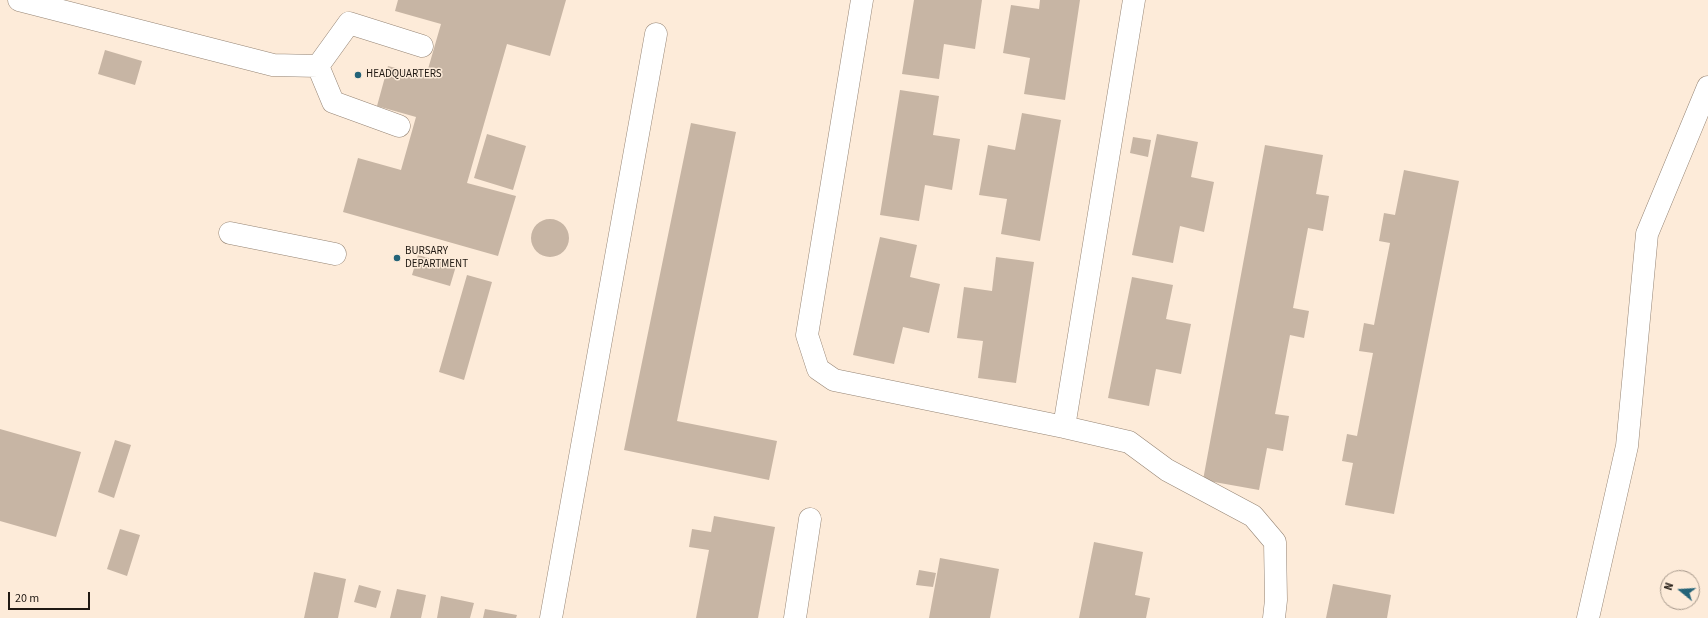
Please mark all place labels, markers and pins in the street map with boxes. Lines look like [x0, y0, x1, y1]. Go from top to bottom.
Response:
place label: HEADQUARTERS [366, 68, 442, 82]
marker: HEADQUARTERS [353, 70, 363, 80]
place label: BURSARY DEPARTMENT [405, 245, 468, 271]
marker: BURSARY DEPARTMENT [392, 253, 402, 263]

